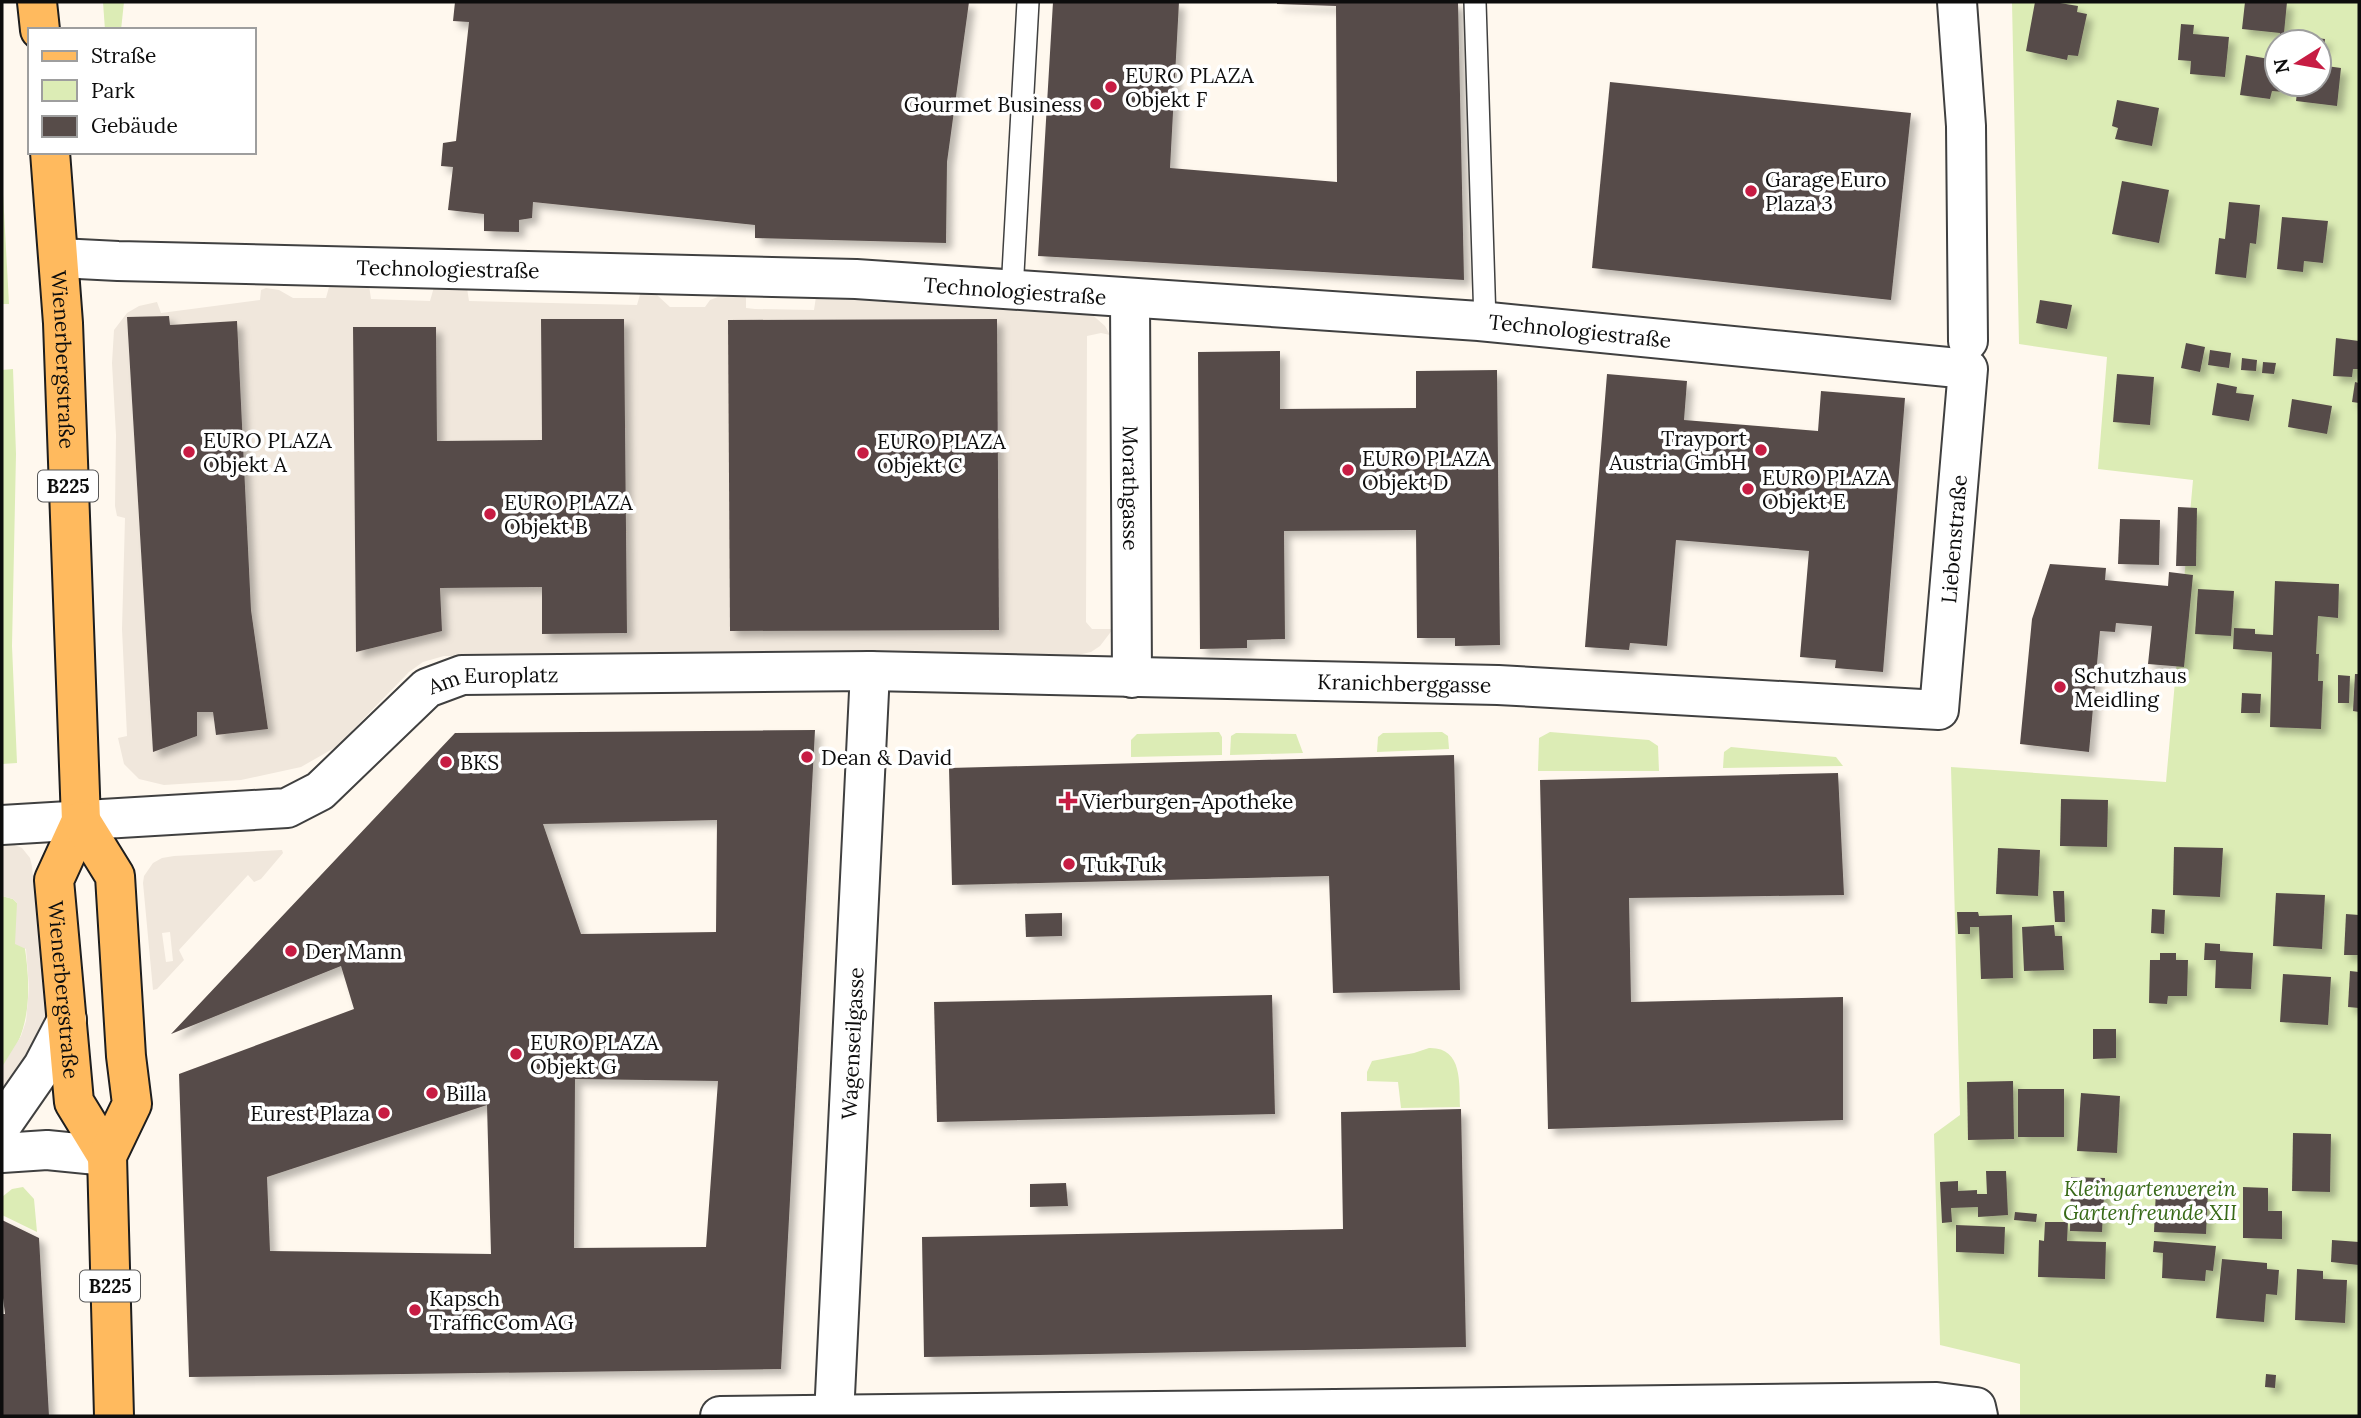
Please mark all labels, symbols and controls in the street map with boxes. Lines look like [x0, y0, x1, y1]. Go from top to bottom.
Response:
legend [28, 28, 256, 154]
north arrow [2263, 28, 2333, 98]
text: Straße [91, 42, 156, 69]
text: N [2268, 56, 2294, 76]
place label: EURO PLAZA Objekt F [1125, 62, 1255, 113]
text: Park [91, 77, 135, 104]
marker: EURO PLAZA Objekt F [1103, 79, 1119, 95]
place label: Gourmet Business [904, 91, 1082, 118]
marker: Gourmet Business [1088, 96, 1104, 112]
text: Gebäude [91, 112, 178, 139]
place label: Garage Euro Plaza 3 [1765, 166, 1887, 217]
marker: Garage Euro Plaza 3 [1743, 183, 1759, 199]
street label: Technologiestraße [356, 254, 540, 284]
street label: Wienerbergstraße [46, 269, 81, 449]
street label: Technologiestraße [923, 271, 1107, 311]
street label: Technologiestraße [1487, 308, 1673, 354]
street label: Morathgasse [1117, 425, 1145, 551]
place label: Trayport Austria GmbH [1608, 425, 1748, 476]
place label: EURO PLAZA Objekt A [203, 427, 333, 478]
place label: EURO PLAZA Objekt C [877, 428, 1007, 479]
marker: Trayport Austria GmbH [1753, 442, 1769, 458]
marker: EURO PLAZA Objekt A [181, 444, 197, 460]
marker: EURO PLAZA Objekt C [855, 445, 871, 461]
place label: EURO PLAZA Objekt D [1362, 445, 1492, 496]
marker: EURO PLAZA Objekt D [1340, 462, 1356, 478]
place label: EURO PLAZA Objekt E [1762, 464, 1892, 515]
road number: B225 [38, 471, 98, 502]
street label: Liebenstraße [1935, 473, 1972, 604]
marker: EURO PLAZA Objekt E [1740, 481, 1756, 497]
place label: EURO PLAZA Objekt B [504, 489, 634, 540]
marker: EURO PLAZA Objekt B [482, 506, 498, 522]
street label: Am Europlatz [423, 661, 559, 700]
place label: Schutzhaus Meidling [2074, 662, 2187, 713]
street label: Kranichberggasse [1317, 667, 1492, 698]
marker: Schutzhaus Meidling [2052, 679, 2068, 695]
place label: Dean & David [821, 744, 952, 771]
place label: BKS [460, 749, 499, 776]
marker: Dean & David [799, 749, 815, 765]
marker: BKS [438, 754, 454, 770]
place label: Vierburgen-Apotheke [1081, 788, 1294, 815]
marker: Vierburgen-Apotheke [1060, 793, 1076, 809]
place label: Tuk Tuk [1083, 851, 1163, 878]
marker: Tuk Tuk [1061, 856, 1077, 872]
street label: Wienerbergstraße [42, 900, 85, 1080]
place label: Der Mann [305, 938, 403, 965]
marker: Der Mann [283, 943, 299, 959]
street label: Wagenseilgasse [835, 967, 869, 1120]
place label: EURO PLAZA Objekt G [530, 1029, 660, 1080]
marker: EURO PLAZA Objekt G [508, 1046, 524, 1062]
place label: Billa [446, 1080, 487, 1107]
marker: Billa [424, 1085, 440, 1101]
place label: Eurest Plaza [250, 1100, 370, 1127]
marker: Eurest Plaza [376, 1105, 392, 1121]
park label: Kleingartenverein Gartenfreunde XII [2063, 1175, 2237, 1226]
road number: B225 [80, 1270, 140, 1302]
place label: Kapsch TrafficCom AG [429, 1285, 574, 1336]
marker: Kapsch TrafficCom AG [407, 1302, 423, 1318]

